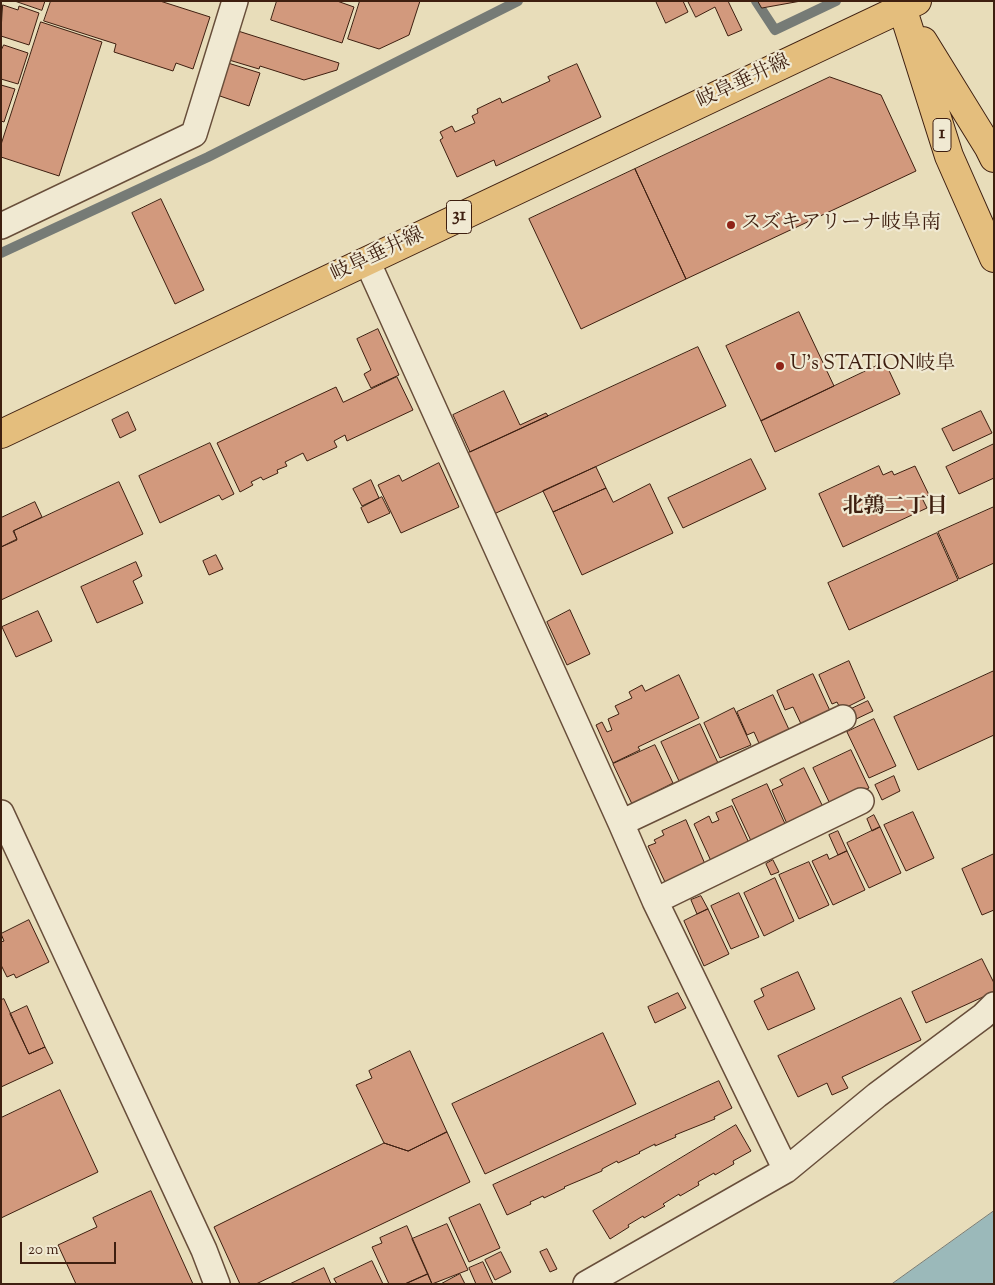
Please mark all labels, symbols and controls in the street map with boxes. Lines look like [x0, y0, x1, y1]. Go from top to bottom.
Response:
street label: 岐阜垂井線 [694, 51, 794, 115]
road number: 1 [933, 118, 951, 152]
road number: 31 [446, 200, 472, 233]
place label: スズキアリーナ岐阜南 [741, 213, 941, 237]
marker: スズキアリーナ岐阜南 [725, 219, 737, 231]
street label: 岐阜垂井線 [328, 224, 428, 288]
place label: U’s STATION岐阜 [790, 354, 955, 378]
marker: U’s STATION岐阜 [774, 360, 786, 372]
district label: 北鶉二丁目 [843, 495, 947, 521]
scale bar [22, 1232, 119, 1264]
text: 20 m [28, 1240, 59, 1261]

